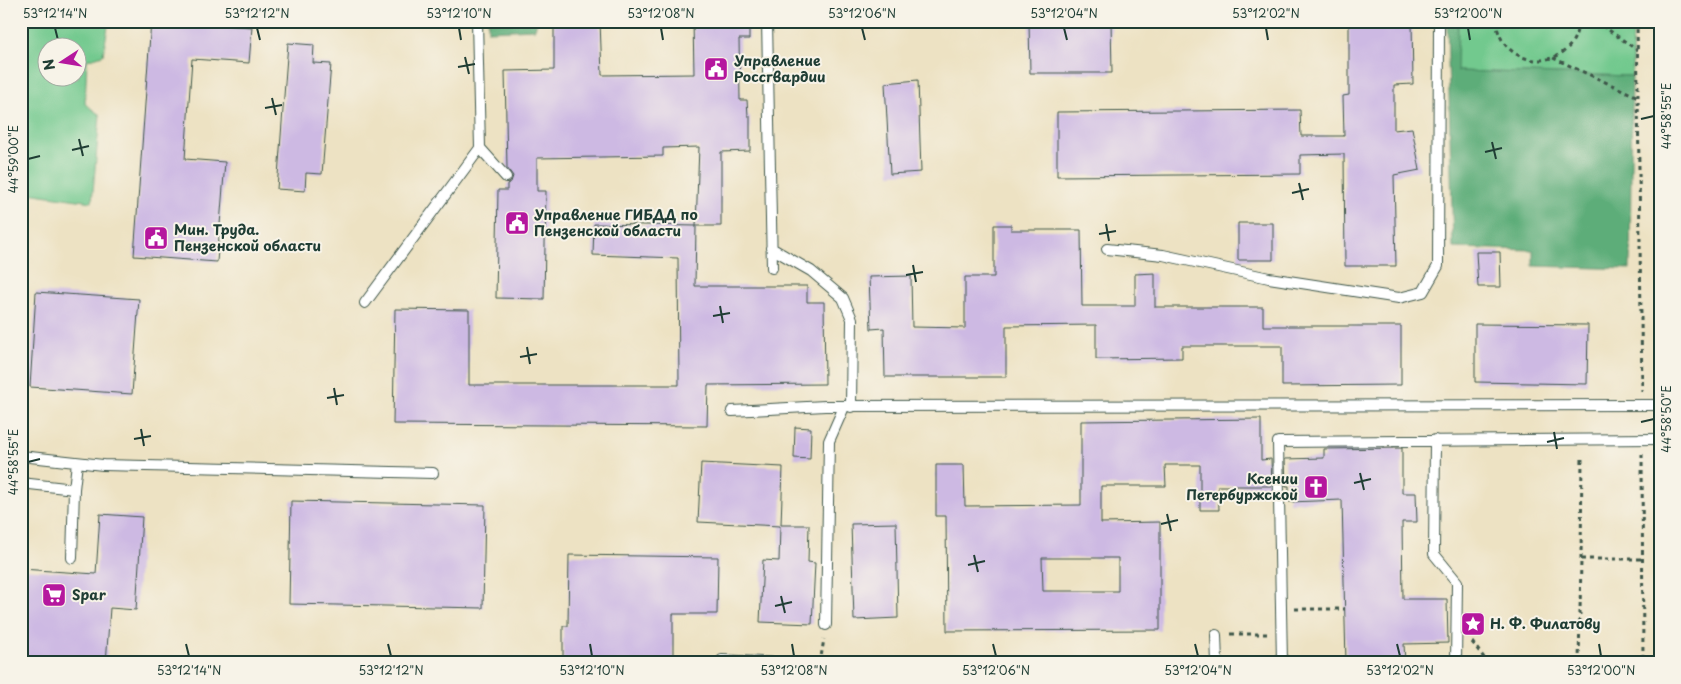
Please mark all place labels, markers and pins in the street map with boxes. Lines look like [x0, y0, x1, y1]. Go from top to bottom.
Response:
place label: Управление Россгвардии [734, 50, 826, 87]
public building icon: Управление Россгвардии [703, 56, 729, 82]
place label: Управление ГИБДД по Пензенской области [534, 204, 698, 241]
public building icon: Управление ГИБДД по Пензенской области [504, 210, 530, 236]
place label: Мин. Труда. Пензенской области [174, 219, 321, 256]
public building icon: Мин. Труда. Пензенской области [143, 225, 169, 251]
place label: Ксении Петербуржской [1186, 468, 1298, 505]
church icon: Ксении Петербуржской [1303, 474, 1329, 500]
supermarket icon: Spar [41, 582, 67, 608]
place label: Spar [72, 584, 107, 605]
place icon: Н. Ф. Филатову [1460, 611, 1486, 637]
place label: Н. Ф. Филатову [1490, 613, 1600, 634]

